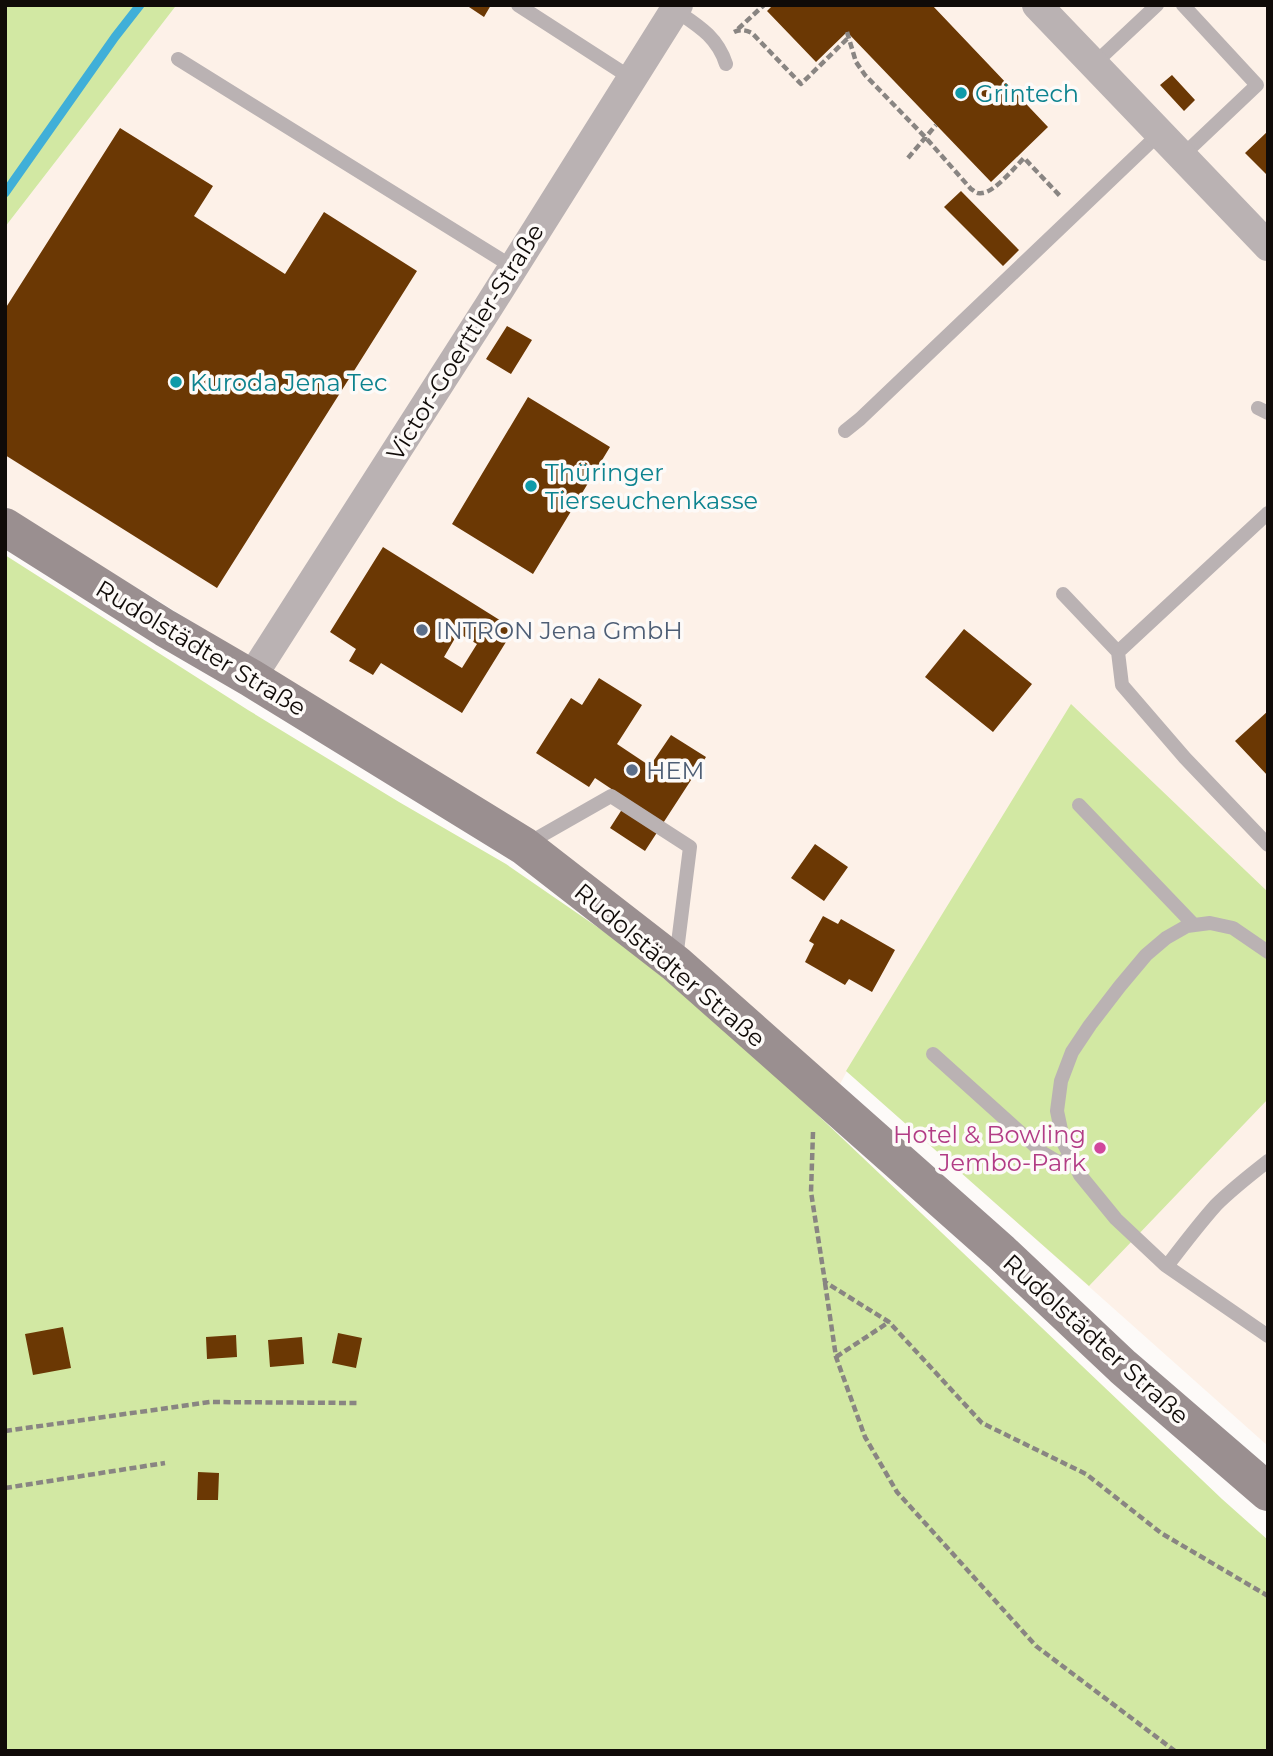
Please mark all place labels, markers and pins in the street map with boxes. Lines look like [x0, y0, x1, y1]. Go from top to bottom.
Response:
place label: Grintech [975, 79, 1079, 108]
marker: Grintech [953, 85, 969, 101]
place label: Kuroda Jena Tec [190, 368, 387, 397]
marker: Kuroda Jena Tec [168, 374, 184, 390]
place label: Thüringer Tierseuchenkasse [545, 458, 758, 515]
marker: Thüringer Tierseuchenkasse [523, 478, 539, 494]
place label: INTRON Jena GmbH [436, 616, 683, 645]
marker: INTRON Jena GmbH [414, 622, 430, 638]
place label: HEM [646, 756, 705, 785]
marker: HEM [624, 762, 640, 778]
place label: Hotel & Bowling Jembo-Park [893, 1120, 1087, 1177]
marker: Hotel & Bowling Jembo-Park [1092, 1140, 1108, 1156]

